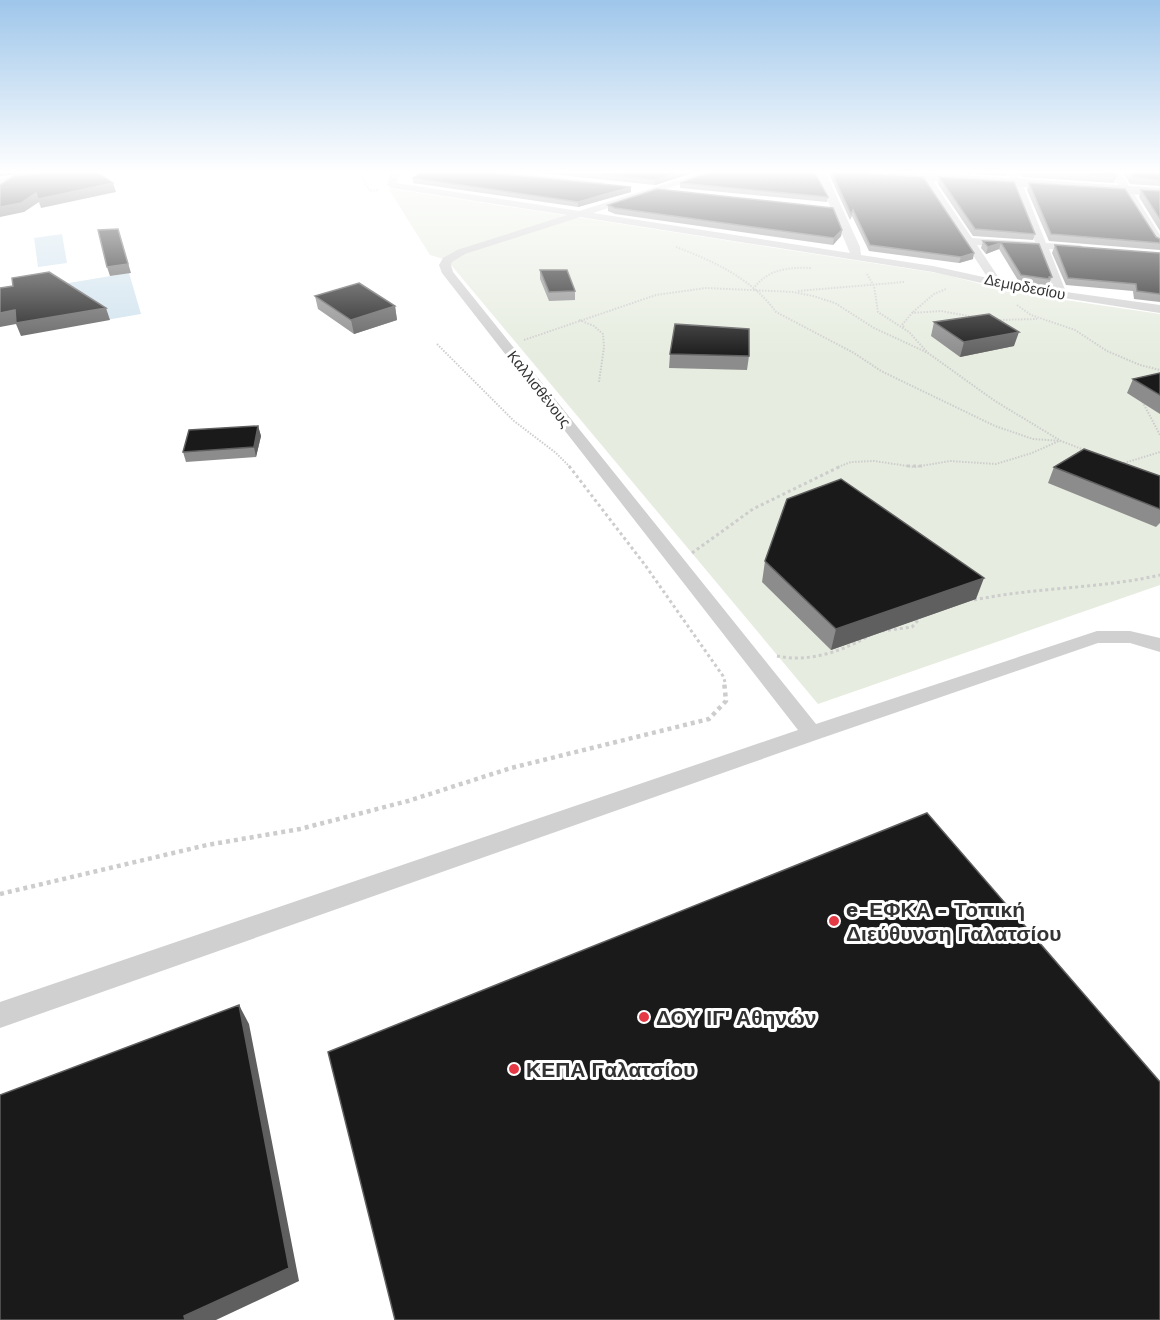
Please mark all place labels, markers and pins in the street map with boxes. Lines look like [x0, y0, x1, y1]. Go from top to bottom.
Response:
place label: e-ΕΦΚΑ - Τοπική Διεύθυνση Γαλατσίου [846, 897, 1061, 946]
marker: e-ΕΦΚΑ - Τοπική Διεύθυνση Γαλατσίου [827, 914, 841, 928]
place label: ΔΟΥ ΙΓ' Αθηνών [656, 1005, 816, 1030]
marker: ΔΟΥ ΙΓ' Αθηνών [637, 1010, 651, 1024]
place label: ΚΕΠΑ Γαλατσίου [526, 1057, 695, 1082]
marker: ΚΕΠΑ Γαλατσίου [507, 1062, 521, 1076]

